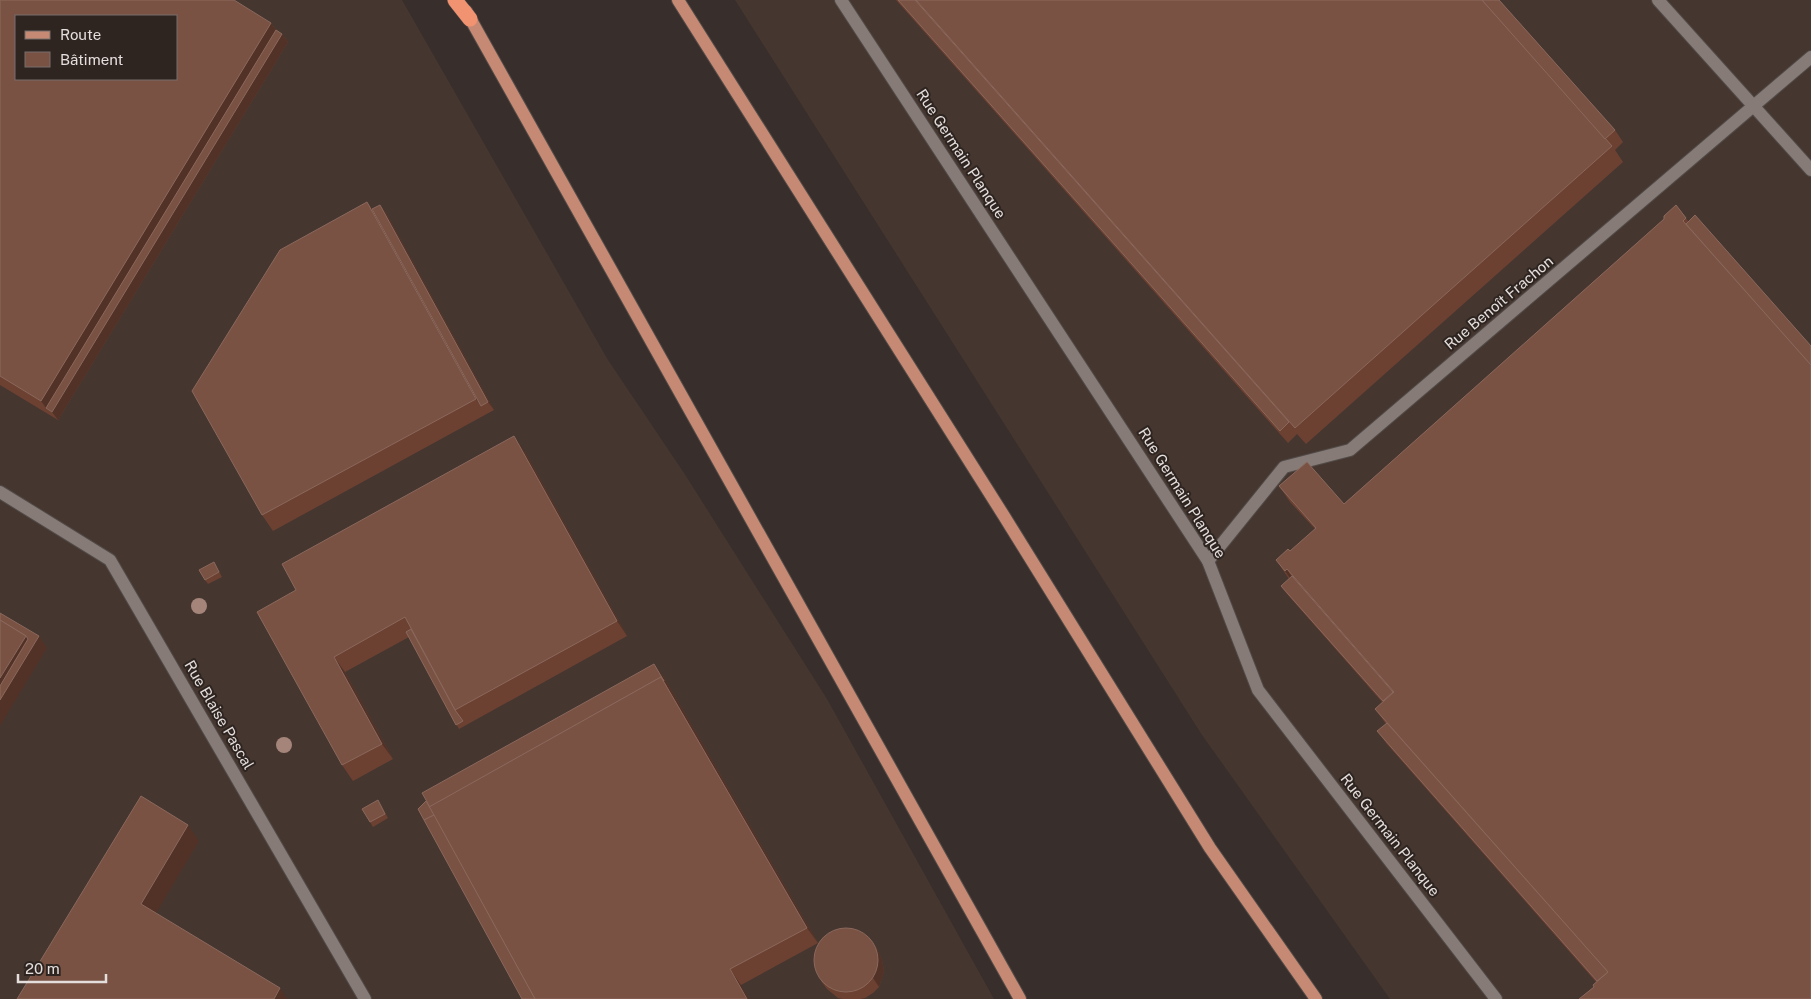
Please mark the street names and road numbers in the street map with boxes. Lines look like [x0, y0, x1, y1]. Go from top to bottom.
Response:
street label: Rue Germain Planque [913, 86, 1010, 222]
street label: Rue Benoît Frachon [1441, 252, 1556, 353]
street label: Rue Germain Planque [1135, 424, 1230, 561]
street label: Rue Blaise Pascal [181, 657, 258, 772]
street label: Rue Germain Planque [1337, 770, 1443, 899]

